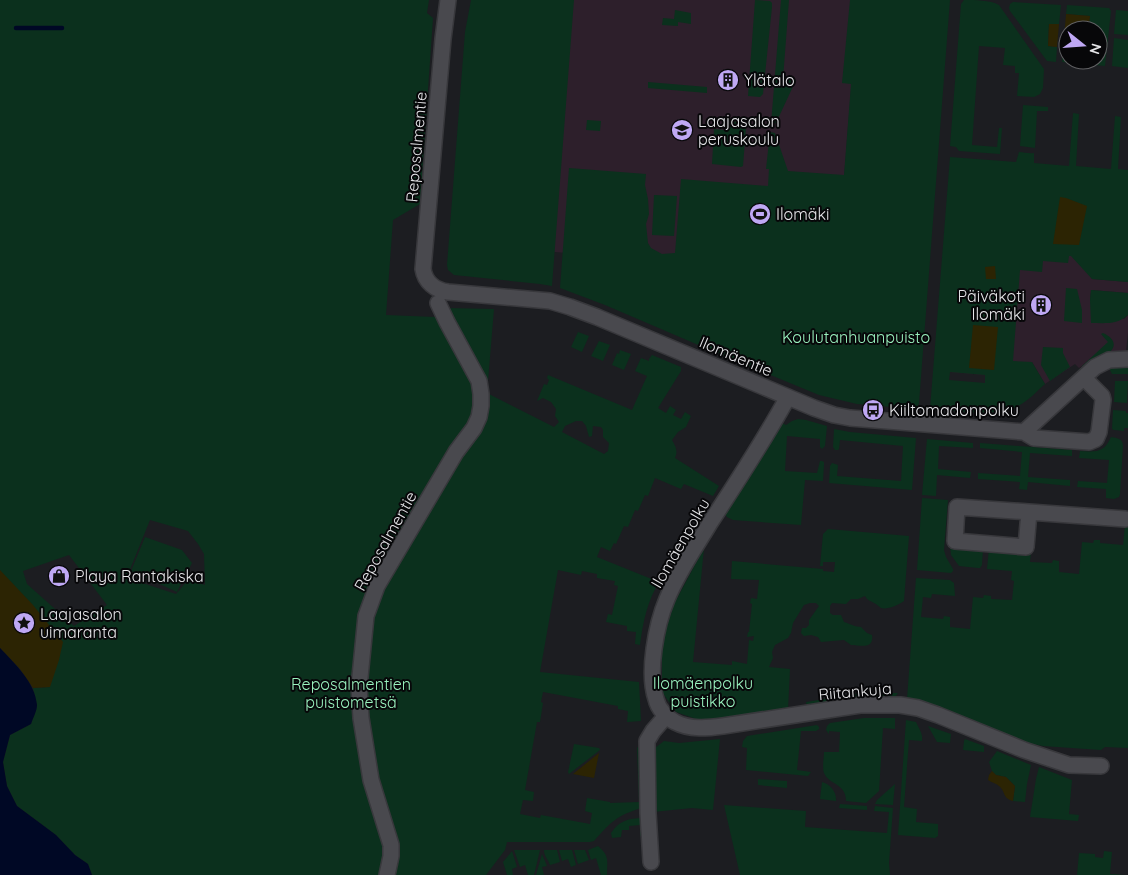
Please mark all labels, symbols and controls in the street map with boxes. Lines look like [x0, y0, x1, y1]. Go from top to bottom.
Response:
north arrow [1058, 20, 1108, 70]
text: N [1085, 41, 1106, 56]
building icon: Ylätalo [716, 68, 740, 92]
place label: Ylätalo [744, 70, 795, 90]
street label: Reposalmentie [401, 91, 431, 203]
place label: Laajasalon peruskoulu [698, 111, 780, 149]
school or university icon: Laajasalon peruskoulu [670, 118, 694, 142]
sports icon: Ilomäki [748, 202, 772, 226]
place label: Ilomäki [776, 204, 829, 224]
place label: Päiväkoti Ilomäki [958, 286, 1025, 324]
building icon: Päiväkoti Ilomäki [1029, 293, 1053, 317]
park label: Koulutanhuanpuisto [782, 327, 930, 347]
street label: Ilomäentie [696, 332, 776, 380]
bus stop icon: Kiiltomadonpolku [861, 398, 885, 422]
place label: Kiiltomadonpolku [889, 400, 1019, 420]
street label: Reposalmentie [349, 488, 421, 594]
street label: Ilomäenpolku [646, 495, 714, 591]
shop icon: Playa Rantakiska [47, 564, 71, 588]
place label: Playa Rantakiska [75, 566, 204, 586]
place label: Laajasalon uimaranta [40, 604, 122, 642]
place icon: Laajasalon uimaranta [12, 611, 36, 635]
park label: Ilomäenpolku puistikko [653, 673, 753, 711]
park label: Reposalmentien puistometsä [291, 674, 411, 712]
street label: Riitankuja [817, 678, 893, 704]

